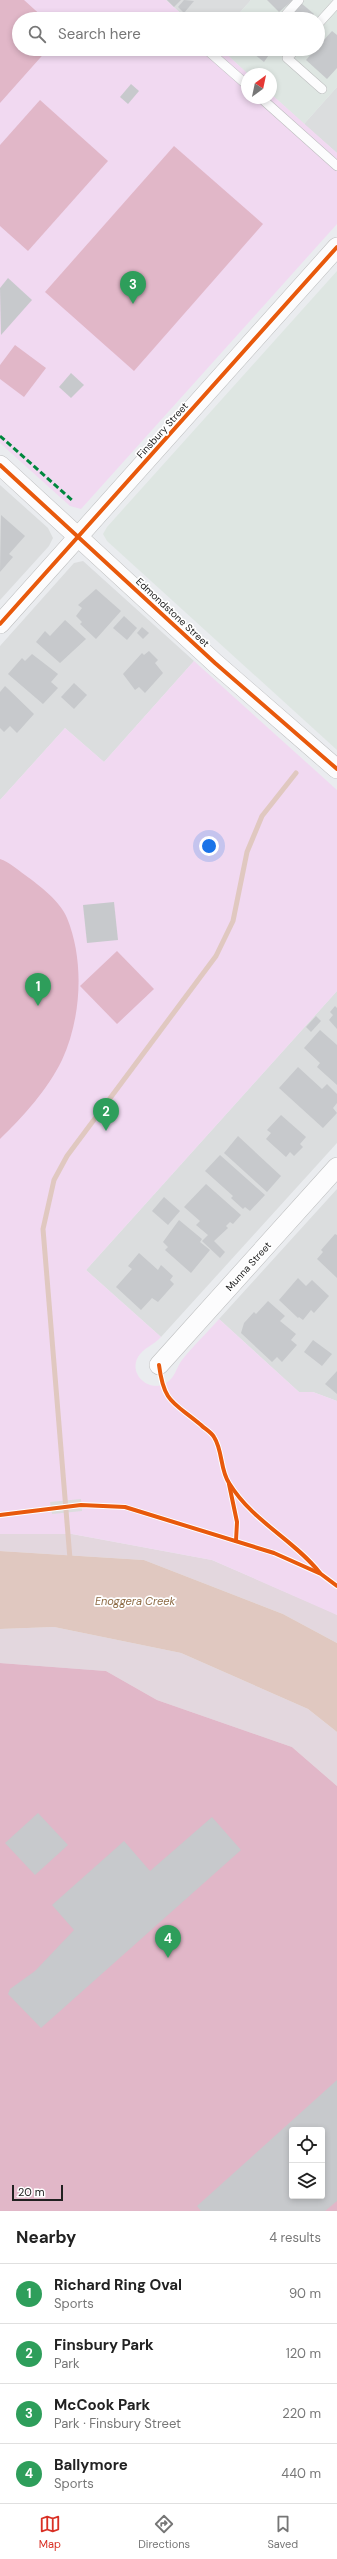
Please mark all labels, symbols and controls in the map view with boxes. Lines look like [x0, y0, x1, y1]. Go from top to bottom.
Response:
search box [12, 12, 325, 56]
icon: search [26, 23, 48, 45]
text: Search here [58, 24, 141, 44]
north arrow [241, 68, 277, 104]
pin: 3 [120, 271, 146, 304]
street label: Finsbury Street [134, 400, 191, 461]
street label: Edmondstone Street [133, 575, 212, 650]
your location [199, 836, 219, 856]
pin: 1 [25, 973, 51, 1006]
pin: 2 [93, 1098, 119, 1131]
street label: Munna Street [223, 1239, 274, 1294]
water label: Enoggera Creek [95, 1594, 175, 1608]
pin: 4 [155, 1925, 181, 1958]
map controls [289, 2127, 325, 2199]
button: locate [289, 2127, 325, 2163]
button: layers [289, 2163, 325, 2199]
scale bar [12, 2183, 63, 2202]
text: 20 m [18, 2185, 44, 2199]
text: Nearby [16, 2226, 76, 2248]
text: 4 results [269, 2229, 321, 2246]
text: Richard Ring Oval [54, 2275, 182, 2295]
text: 1 [27, 2285, 31, 2302]
text: 90 m [289, 2285, 321, 2302]
text: Sports [54, 2295, 94, 2312]
text: Finsbury Park [54, 2335, 154, 2355]
text: 2 [25, 2345, 33, 2362]
text: 120 m [286, 2345, 321, 2362]
text: Park [54, 2355, 80, 2372]
text: McCook Park [54, 2395, 150, 2415]
text: 3 [25, 2405, 33, 2422]
text: 220 m [282, 2405, 321, 2422]
text: Park · Finsbury Street [54, 2415, 181, 2432]
text: Ballymore [54, 2455, 128, 2475]
text: 4 [25, 2465, 33, 2482]
text: 440 m [281, 2465, 321, 2482]
text: Sports [54, 2475, 94, 2492]
tab: Map [39, 2513, 61, 2551]
tab: Directions [138, 2513, 190, 2551]
tab: Saved [267, 2513, 298, 2551]

